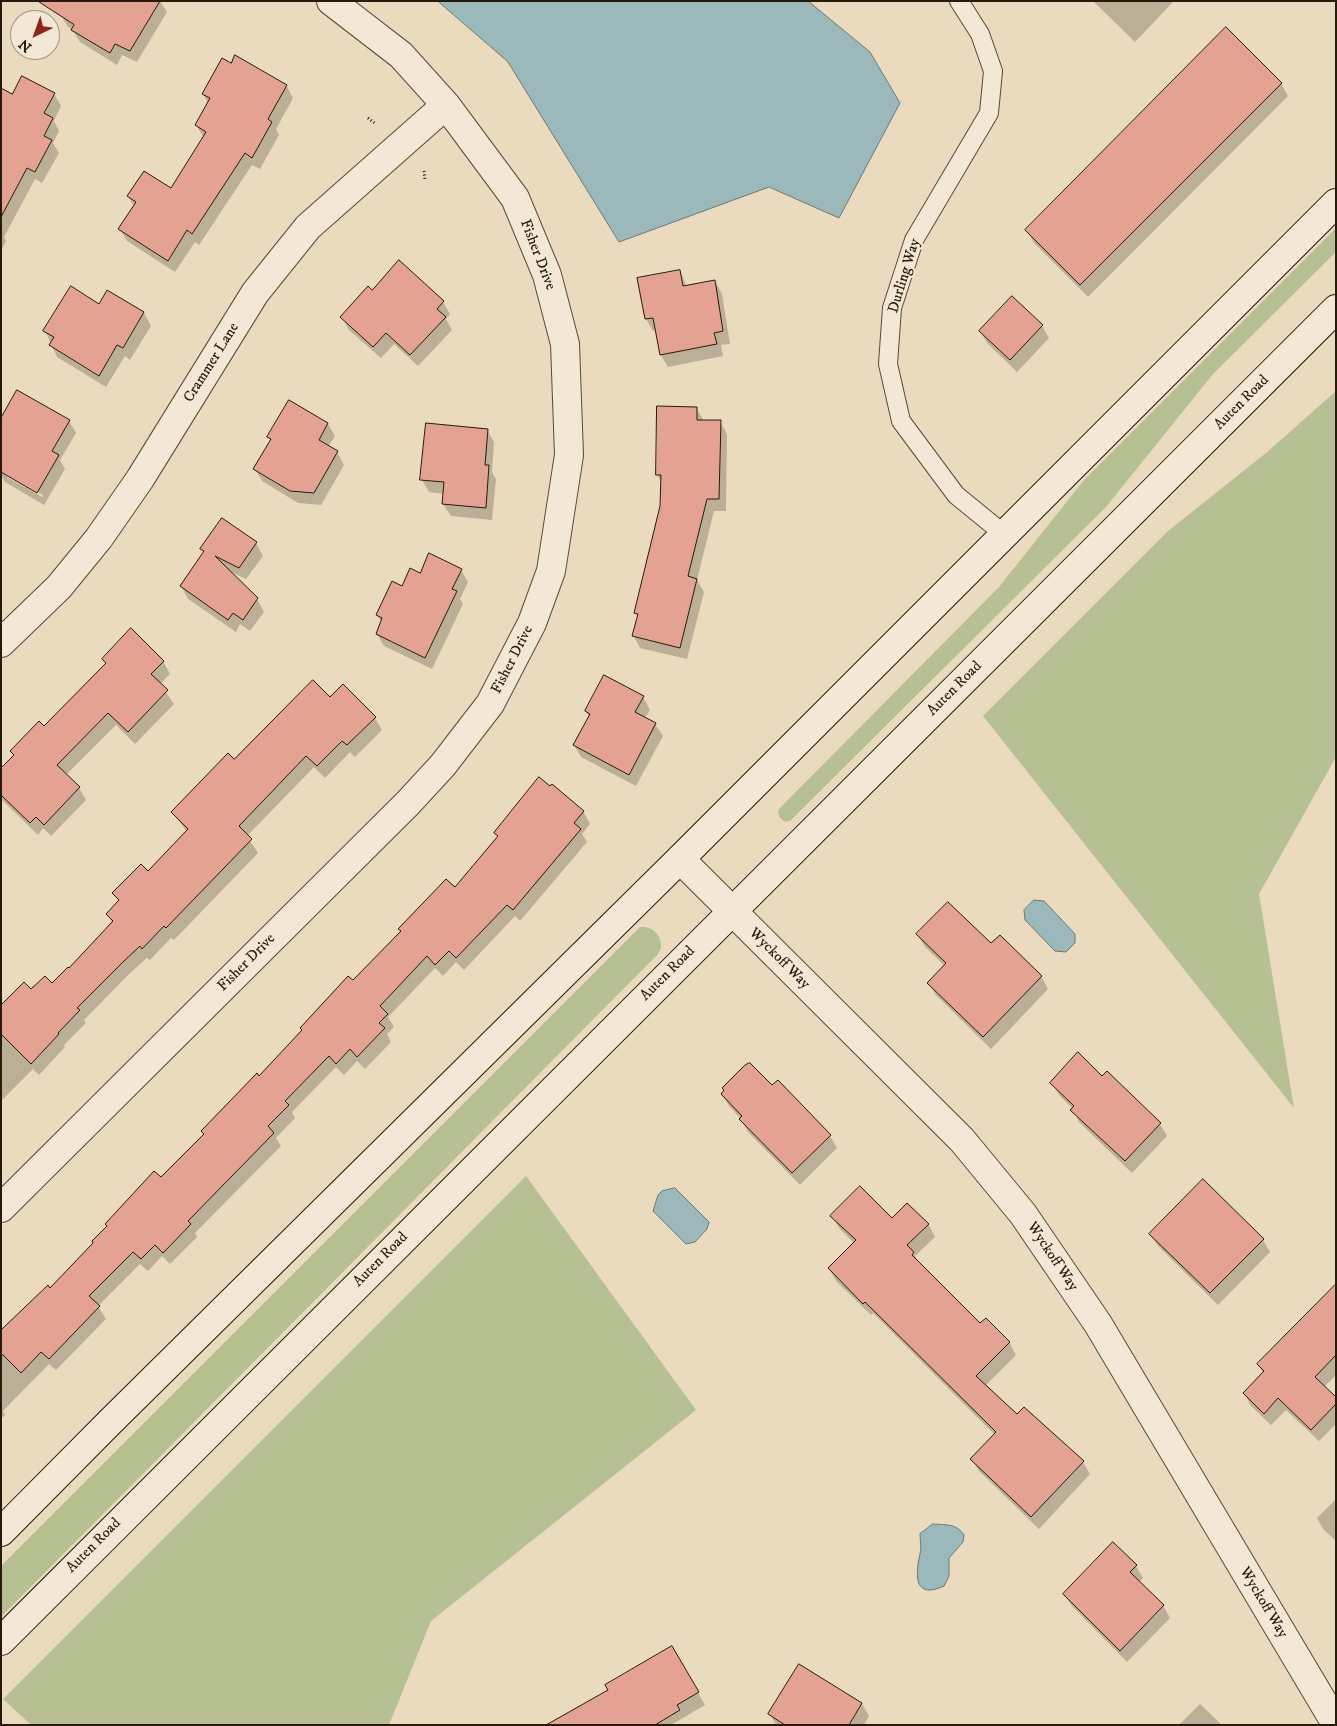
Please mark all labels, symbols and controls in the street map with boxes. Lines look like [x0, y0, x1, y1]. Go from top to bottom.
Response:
north arrow [10, 10, 60, 60]
text: N [15, 35, 36, 56]
street label: Fisher Drive [515, 217, 559, 293]
street label: Durling Way [885, 237, 925, 315]
street label: Crammer Lane [180, 320, 244, 406]
street label: Auten Road [1211, 372, 1273, 434]
street label: Fisher Drive [488, 623, 538, 697]
street label: Auten Road [924, 658, 986, 720]
street label: Wyckoff Way [745, 925, 813, 993]
street label: Fisher Drive [214, 930, 280, 996]
street label: Auten Road [637, 943, 699, 1005]
street label: Wyckoff Way [1022, 1219, 1082, 1295]
street label: Auten Road [350, 1229, 412, 1291]
street label: Auten Road [63, 1515, 125, 1577]
street label: Wyckoff Way [1235, 1564, 1291, 1642]

